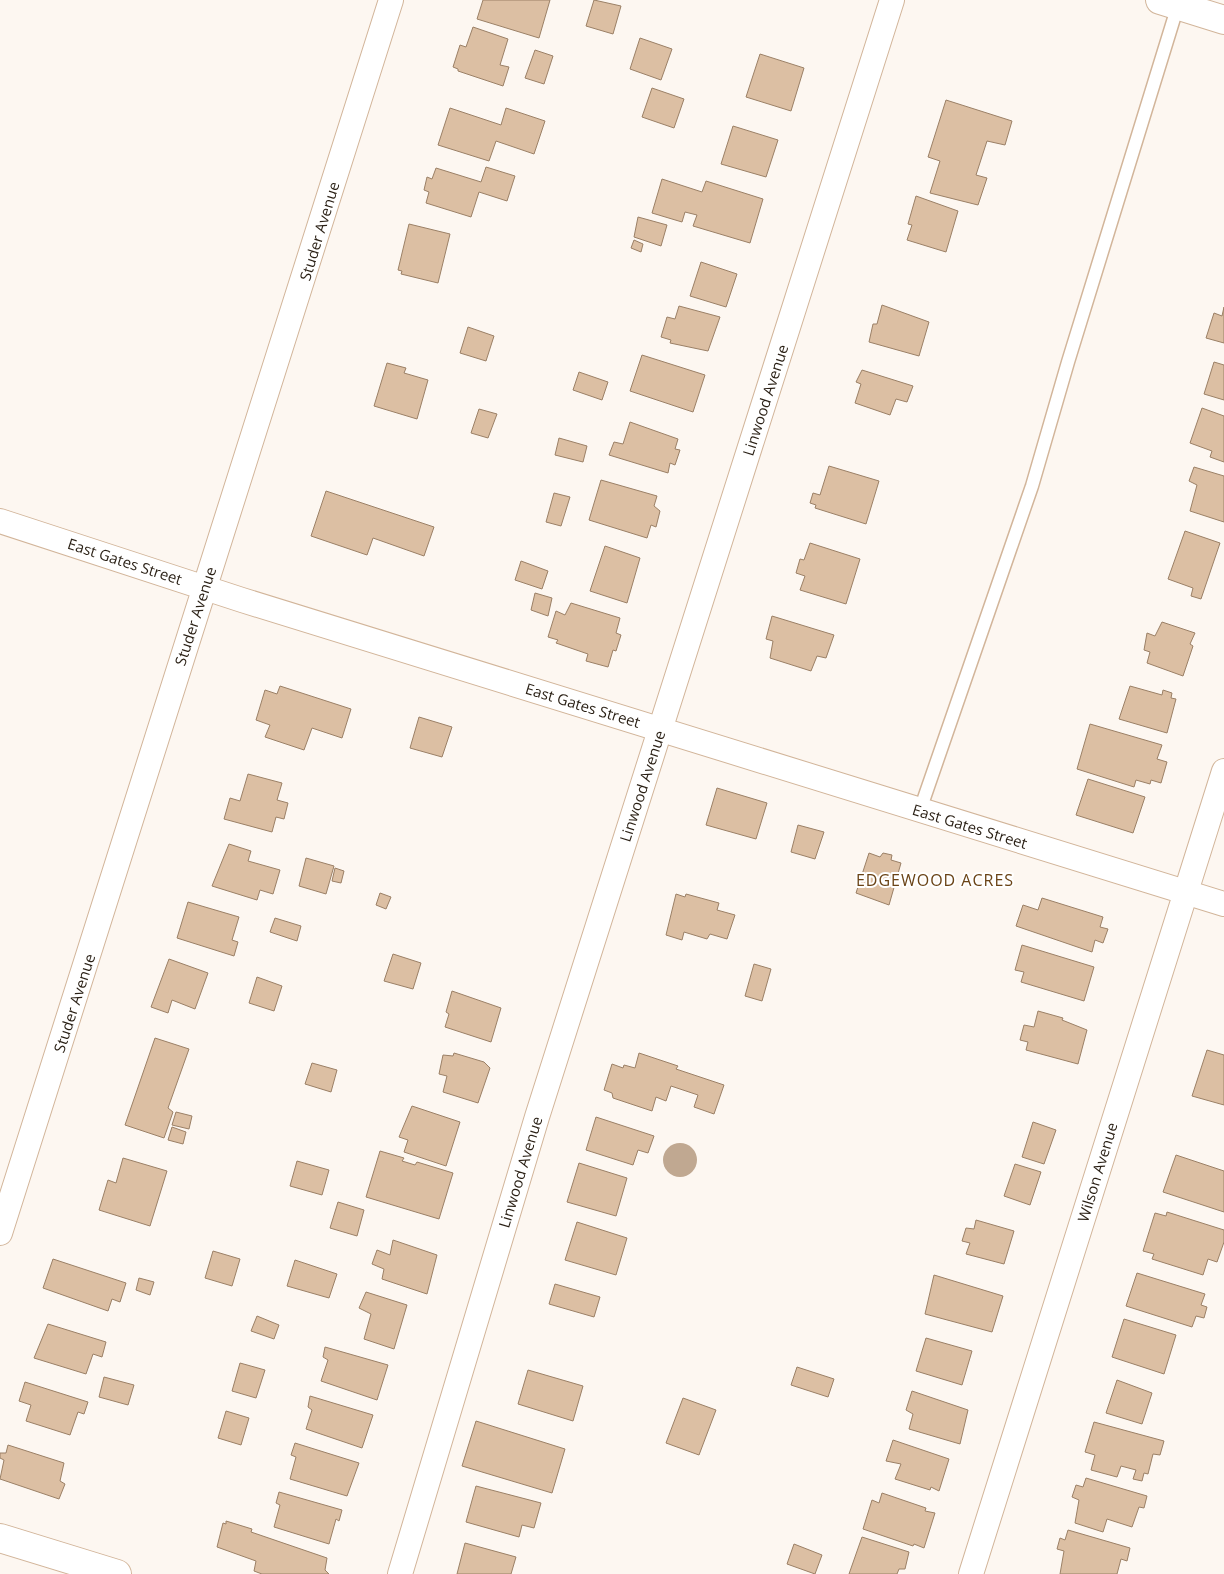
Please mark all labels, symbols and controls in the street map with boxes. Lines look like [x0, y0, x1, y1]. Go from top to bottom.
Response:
street label: Studer Avenue [294, 179, 344, 283]
street label: Linwood Avenue [738, 342, 792, 458]
street label: East Gates Street [65, 533, 185, 589]
street label: Studer Avenue [170, 564, 220, 668]
street label: East Gates Street [523, 678, 643, 732]
street label: Linwood Avenue [615, 728, 669, 844]
street label: East Gates Street [910, 799, 1030, 853]
district label: EDGEWOOD ACRES [856, 869, 1014, 891]
street label: Studer Avenue [49, 951, 99, 1055]
street label: Linwood Avenue [494, 1114, 546, 1230]
street label: Wilson Avenue [1072, 1120, 1122, 1224]

